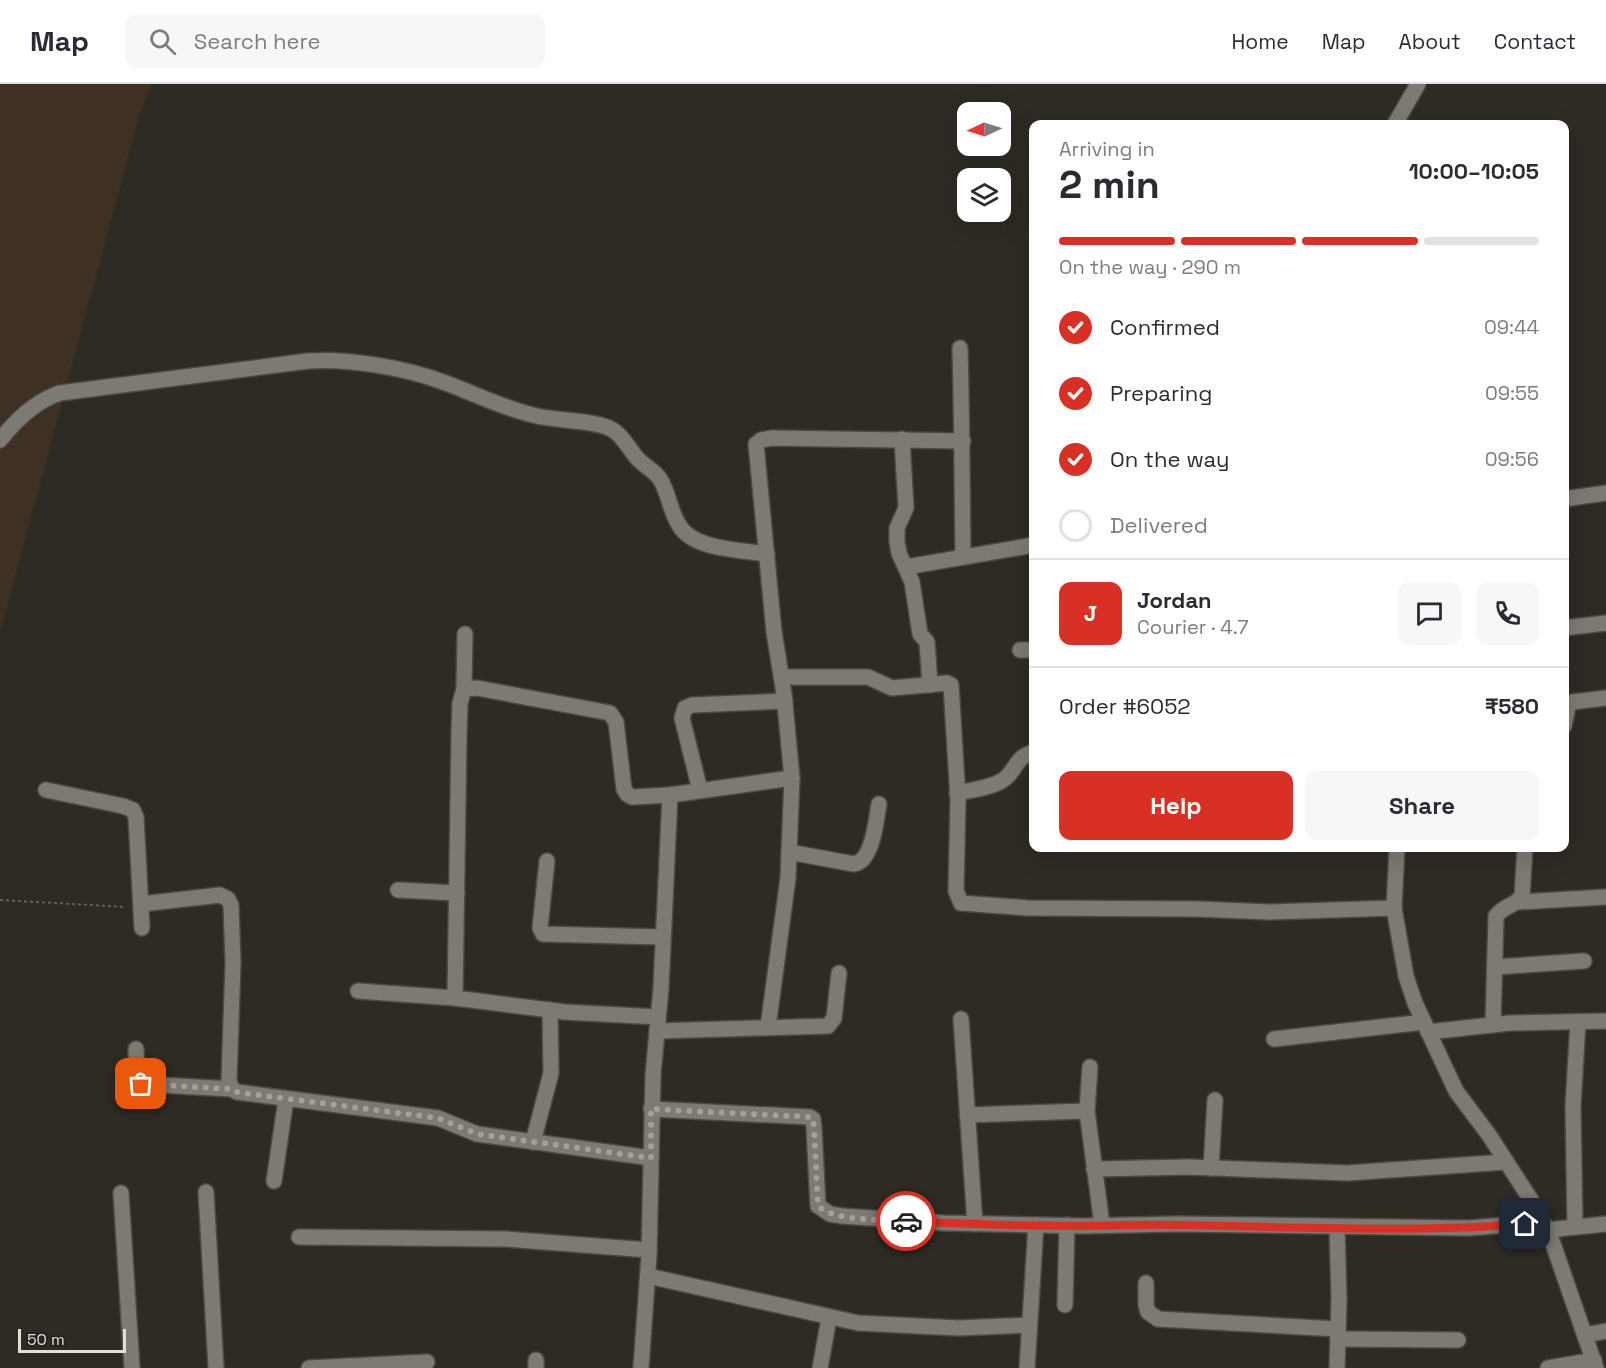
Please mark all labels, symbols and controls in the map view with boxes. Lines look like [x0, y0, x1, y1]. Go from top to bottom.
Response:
search box [125, 14, 545, 68]
text: Map [30, 23, 89, 59]
icon: search [146, 25, 179, 58]
text: Search here [194, 27, 321, 55]
text: Home [1231, 28, 1289, 55]
text: Map [1322, 28, 1366, 55]
text: About [1399, 28, 1461, 55]
text: Contact [1494, 28, 1576, 55]
north arrow [957, 102, 1011, 156]
map controls [957, 102, 1011, 222]
text: Arriving in [1059, 136, 1155, 162]
text: 10:00–10:05 [1409, 157, 1539, 185]
text: 2 min [1059, 160, 1160, 209]
button: layers [957, 168, 1011, 222]
text: On the way · 290 m [1059, 254, 1241, 280]
icon: check [1059, 311, 1092, 344]
text: Confirmed [1110, 313, 1220, 341]
text: 09:44 [1484, 314, 1539, 340]
icon: check [1059, 377, 1092, 410]
text: Preparing [1110, 379, 1212, 407]
text: 09:55 [1485, 380, 1539, 406]
icon: check [1059, 443, 1092, 476]
text: On the way [1110, 445, 1229, 473]
text: 09:56 [1485, 446, 1539, 472]
text: Delivered [1110, 511, 1208, 539]
button: chat [1398, 582, 1461, 645]
button: phone [1476, 582, 1539, 645]
text: Jordan [1137, 586, 1212, 614]
text: J [1084, 599, 1097, 627]
text: Courier · 4.7 [1137, 614, 1248, 640]
text: Order #6052 [1059, 692, 1190, 720]
text: ₹580 [1485, 692, 1539, 720]
button: Help [1059, 771, 1293, 840]
button: Share [1305, 771, 1539, 840]
pin [115, 1058, 166, 1109]
icon: bag [124, 1067, 157, 1100]
courier [876, 1191, 936, 1251]
pin [1499, 1198, 1550, 1249]
icon: car [890, 1205, 923, 1238]
icon: home [1508, 1207, 1541, 1240]
scale bar [18, 1326, 126, 1354]
text: 50 m [27, 1329, 65, 1350]

